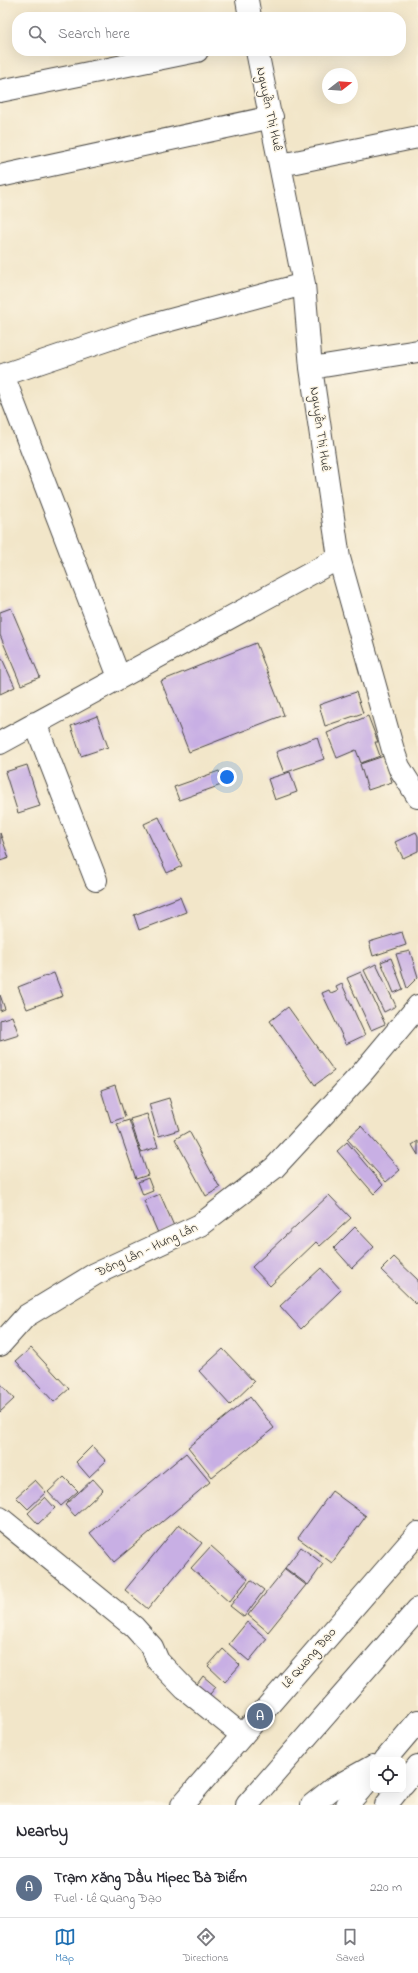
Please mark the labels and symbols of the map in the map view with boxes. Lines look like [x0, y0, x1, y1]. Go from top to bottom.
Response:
street label: Nguyễn Thị Huê [250, 65, 287, 153]
north arrow [322, 68, 358, 104]
street label: Nguyễn Thị Huê [304, 386, 335, 473]
your location [217, 767, 237, 787]
street label: Đông Lân - Hưng Lân [92, 1218, 201, 1283]
street label: Lê Quang Đạo [277, 1623, 342, 1693]
pin: A [247, 1701, 273, 1731]

